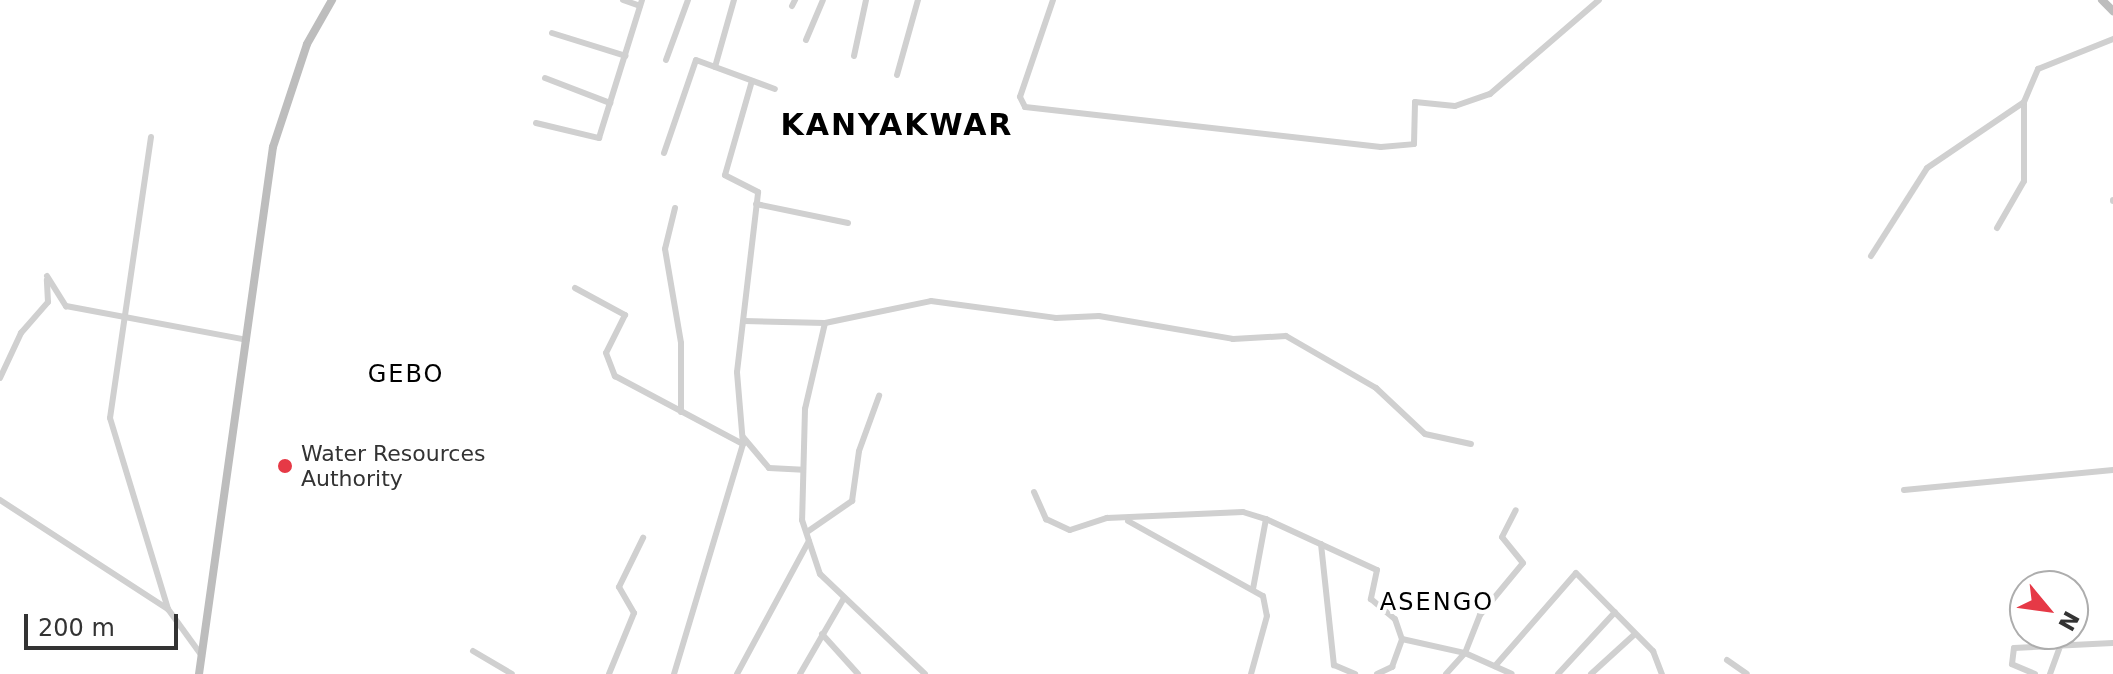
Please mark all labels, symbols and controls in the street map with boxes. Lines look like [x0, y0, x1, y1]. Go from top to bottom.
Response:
district label: KANYAKWAR [781, 107, 1013, 143]
district label: GEBO [368, 361, 444, 389]
place label: Water Resources Authority [301, 440, 485, 492]
marker: Water Resources Authority [276, 457, 294, 475]
north arrow [2009, 570, 2089, 650]
district label: ASENGO [1380, 589, 1494, 617]
scale bar [28, 598, 182, 648]
text: N [2053, 607, 2084, 635]
text: 200 m [38, 614, 115, 642]

